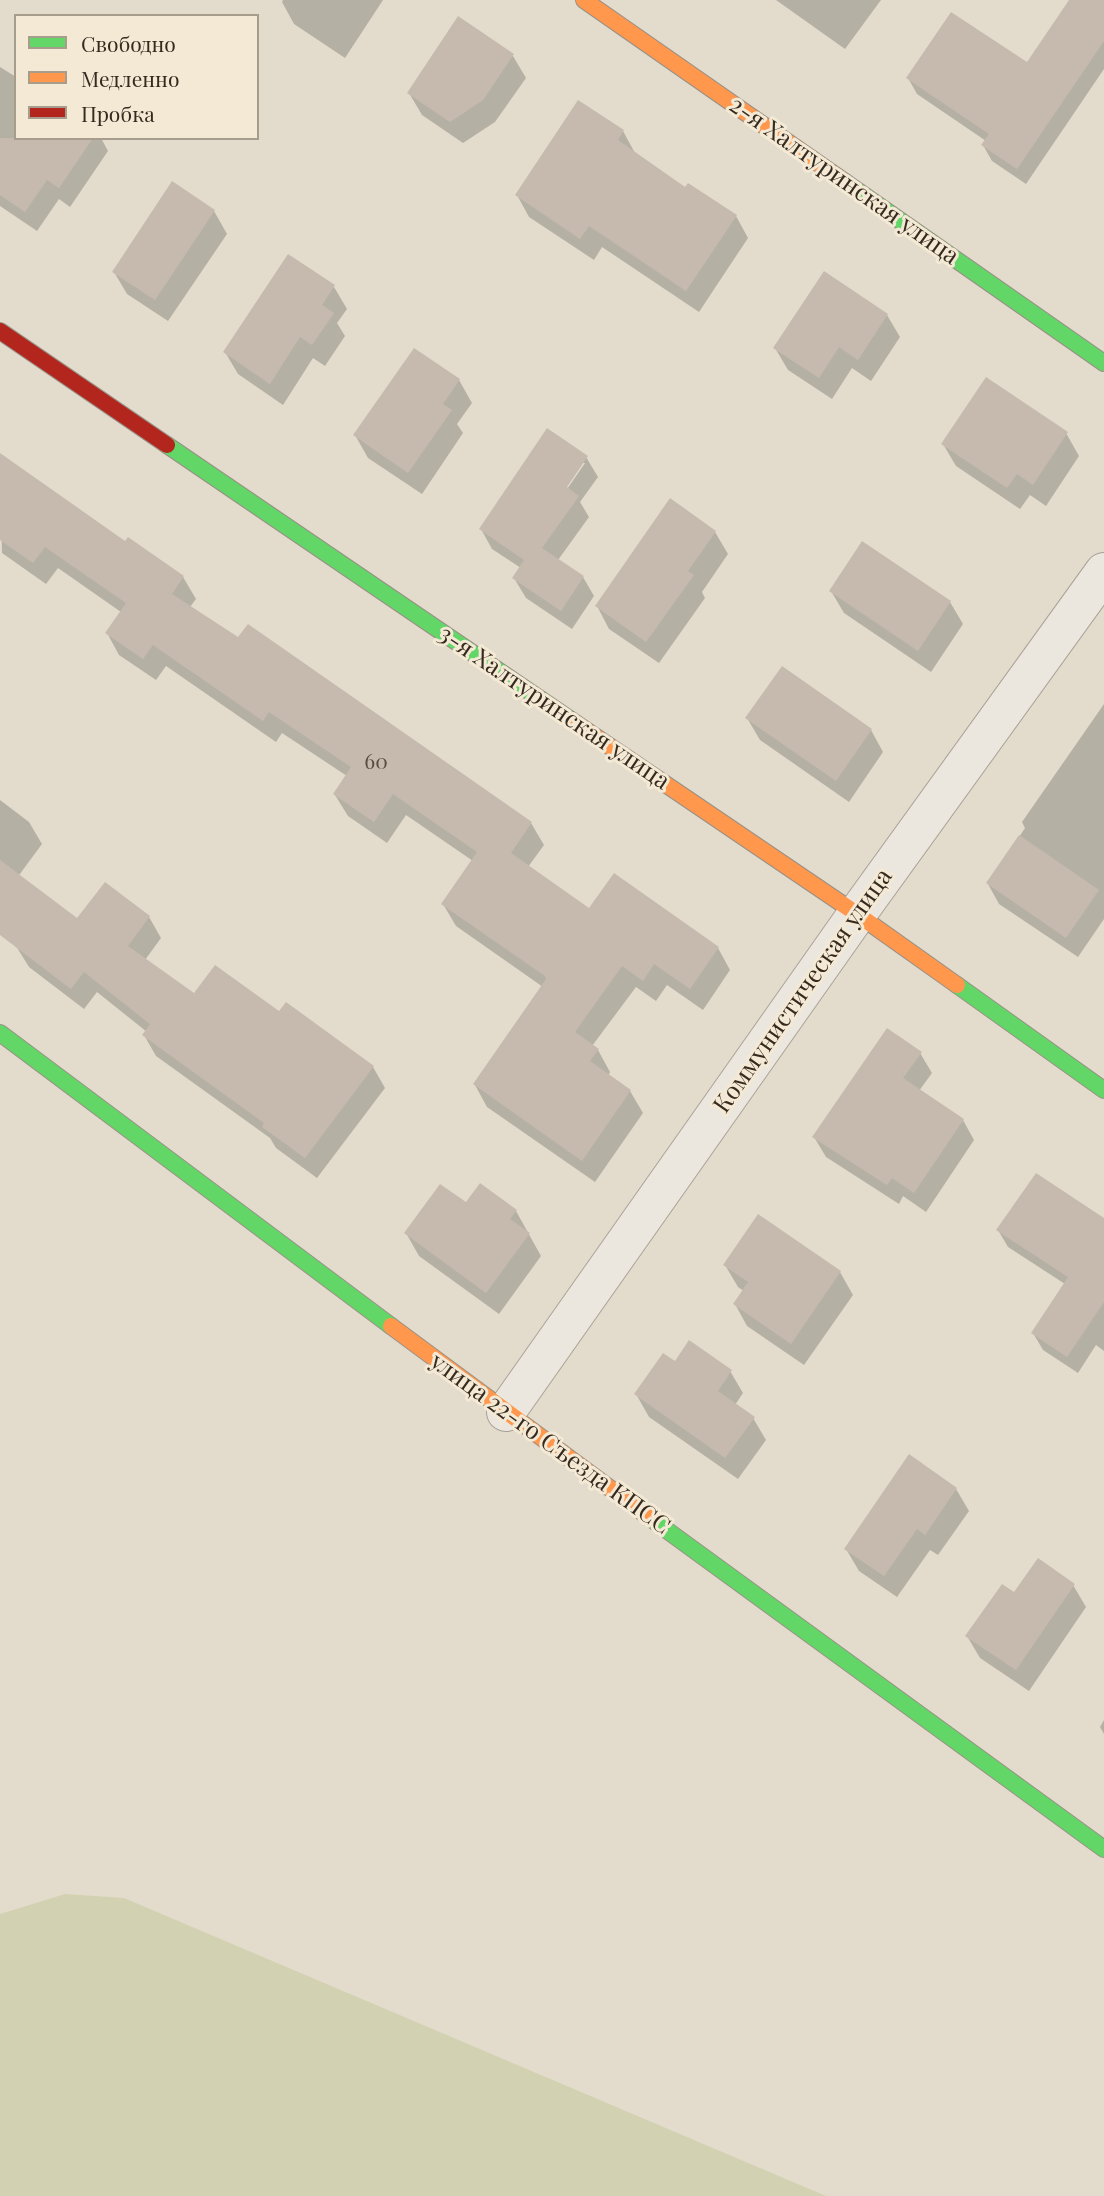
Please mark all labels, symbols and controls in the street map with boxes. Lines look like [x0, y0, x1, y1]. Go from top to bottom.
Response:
legend [14, 14, 259, 140]
text: Свободно [81, 29, 176, 57]
text: Медленно [81, 64, 179, 92]
street label: 2-я Халтуринская улица [724, 91, 964, 271]
text: Пробка [81, 99, 155, 127]
street label: 3-я Халтуринская улица [433, 620, 675, 796]
house number: 60 [364, 749, 388, 775]
street label: Коммунистическая улица [708, 863, 898, 1119]
street label: улица 22-го Съезда КПСС [424, 1347, 676, 1541]

